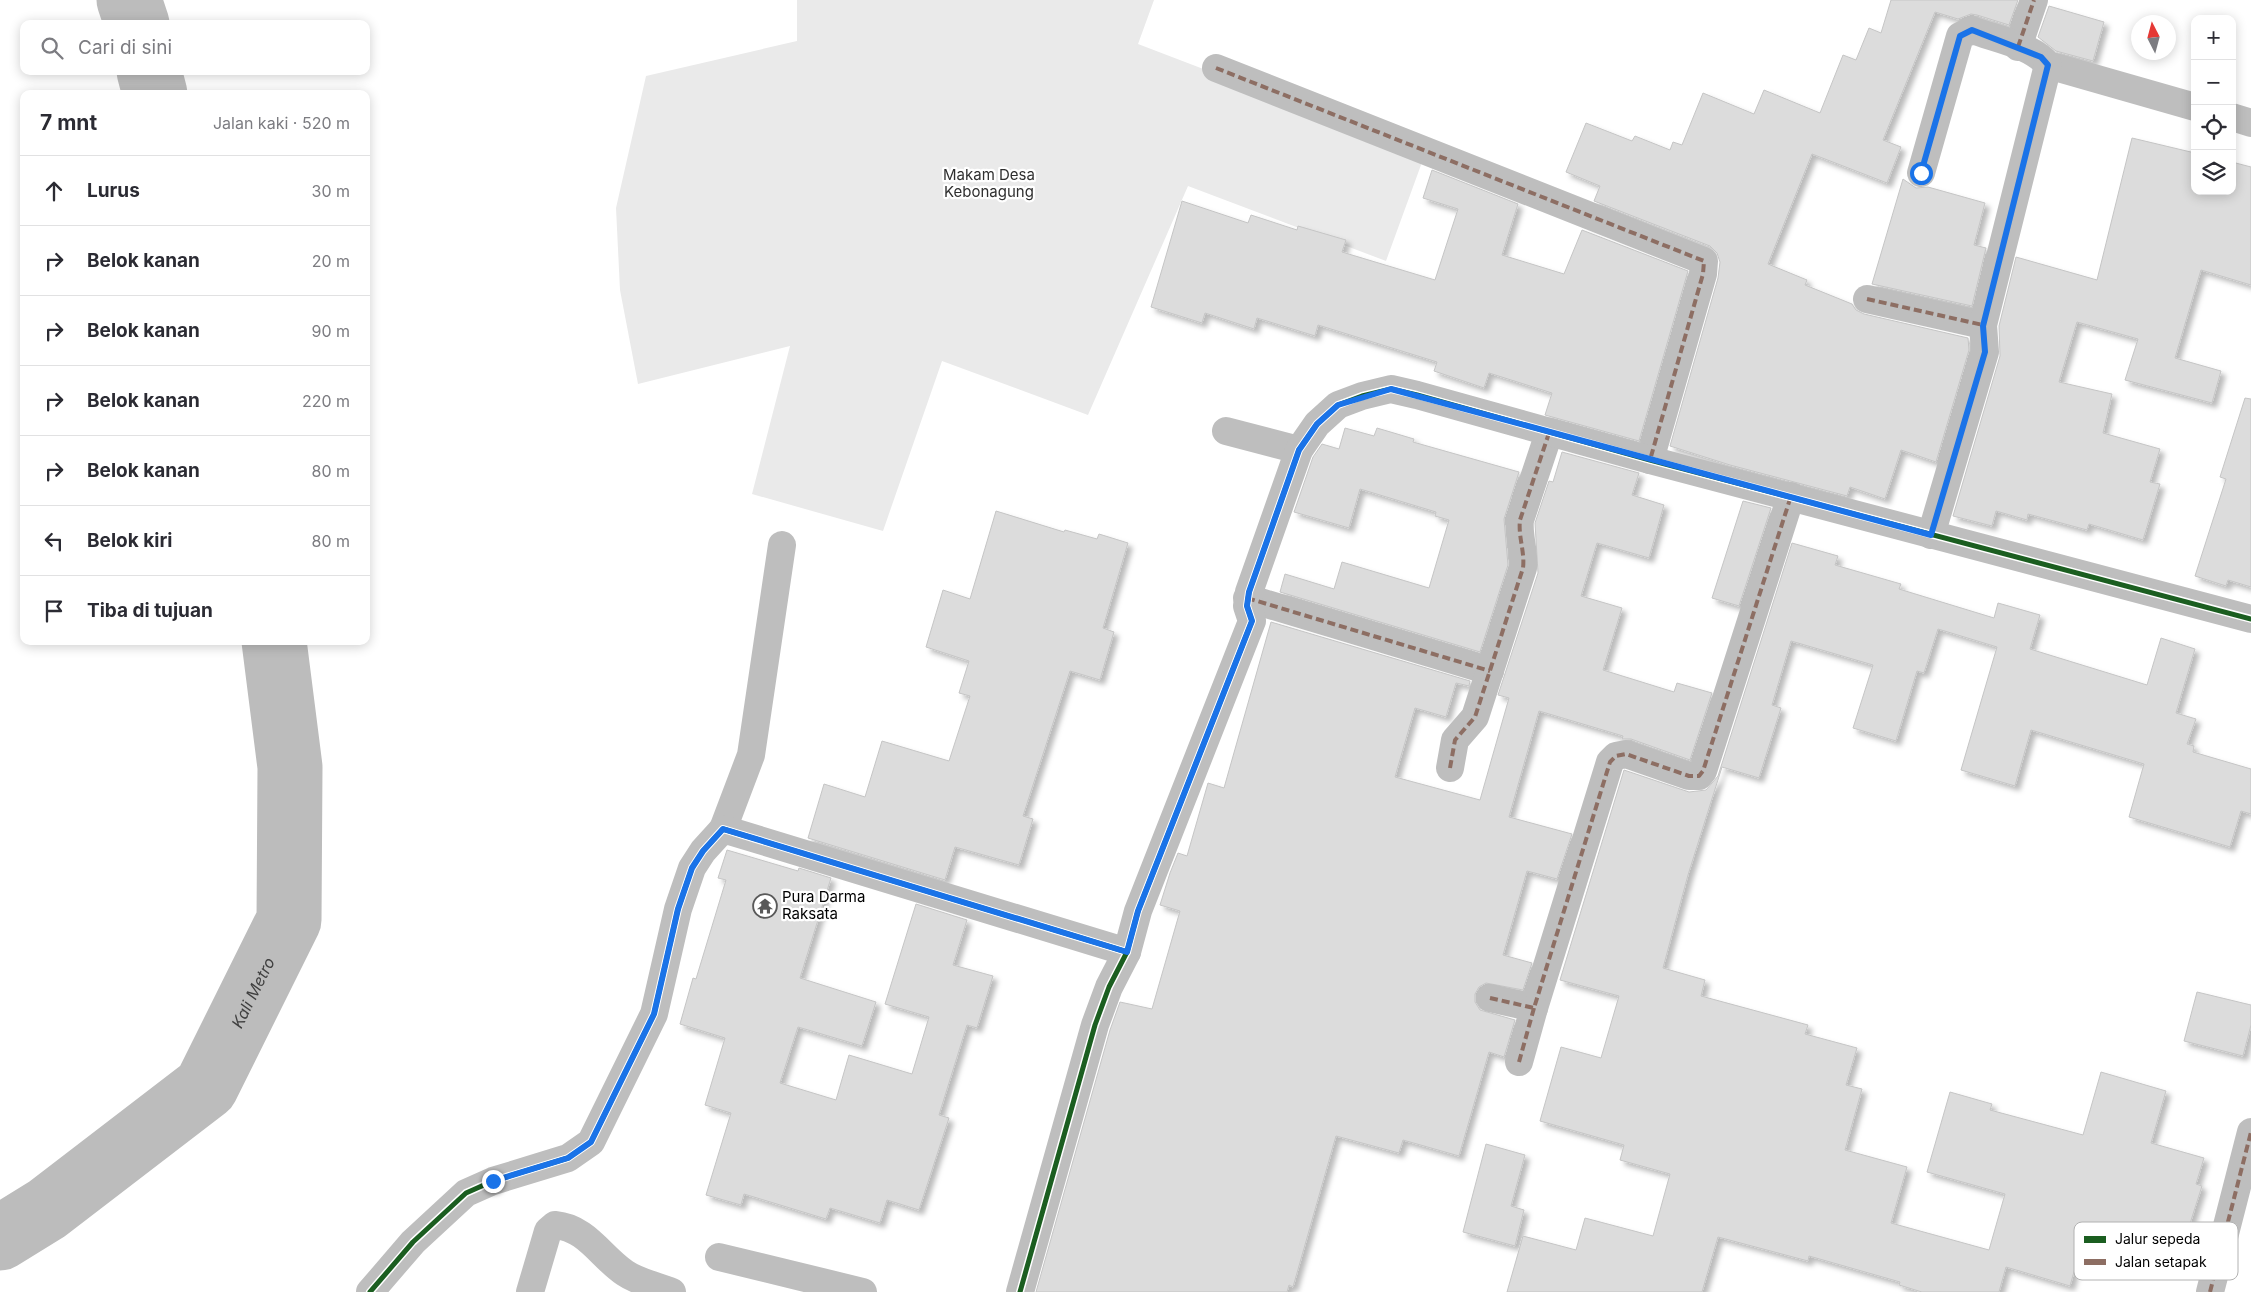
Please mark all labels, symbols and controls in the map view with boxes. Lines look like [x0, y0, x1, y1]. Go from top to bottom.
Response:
north arrow [2131, 15, 2176, 60]
map controls [2191, 15, 2236, 195]
button: + [2191, 15, 2236, 60]
search box [20, 20, 370, 75]
icon: search [38, 34, 66, 62]
text: Cari di sini [78, 36, 172, 59]
button: − [2191, 60, 2236, 105]
button: locate [2191, 105, 2236, 150]
text: 7 mnt [40, 110, 97, 135]
text: Jalan kaki · 520 m [213, 113, 350, 133]
button: layers [2191, 150, 2236, 195]
route start [1910, 162, 1933, 185]
park label: Makam Desa Kebonagung [943, 165, 1035, 201]
icon: ahead [40, 177, 68, 205]
text: Lurus [87, 179, 140, 202]
text: 30 m [312, 181, 350, 201]
icon: right [40, 247, 68, 275]
text: Belok kanan [87, 249, 200, 272]
text: 20 m [312, 251, 350, 271]
icon: right [40, 317, 68, 345]
text: Belok kanan [87, 319, 200, 342]
text: 90 m [311, 321, 350, 341]
icon: right [40, 387, 68, 415]
text: Belok kanan [87, 389, 200, 412]
text: 220 m [302, 391, 350, 411]
icon: right [40, 457, 68, 485]
text: Belok kanan [87, 459, 200, 482]
text: 80 m [311, 461, 350, 481]
icon: left [40, 527, 68, 555]
text: Belok kiri [87, 529, 172, 552]
text: 80 m [311, 531, 350, 551]
icon: arrive [40, 597, 68, 625]
text: Tiba di tujuan [87, 599, 213, 622]
place label: Pura Darma Raksata [782, 887, 865, 923]
temple icon: Pura Darma Raksata [752, 893, 778, 919]
water label: Kali Metro [227, 954, 279, 1031]
route end [482, 1170, 505, 1193]
legend [2074, 1222, 2238, 1280]
text: Jalur sepeda [2115, 1230, 2200, 1247]
text: Jalan setapak [2115, 1253, 2207, 1270]

